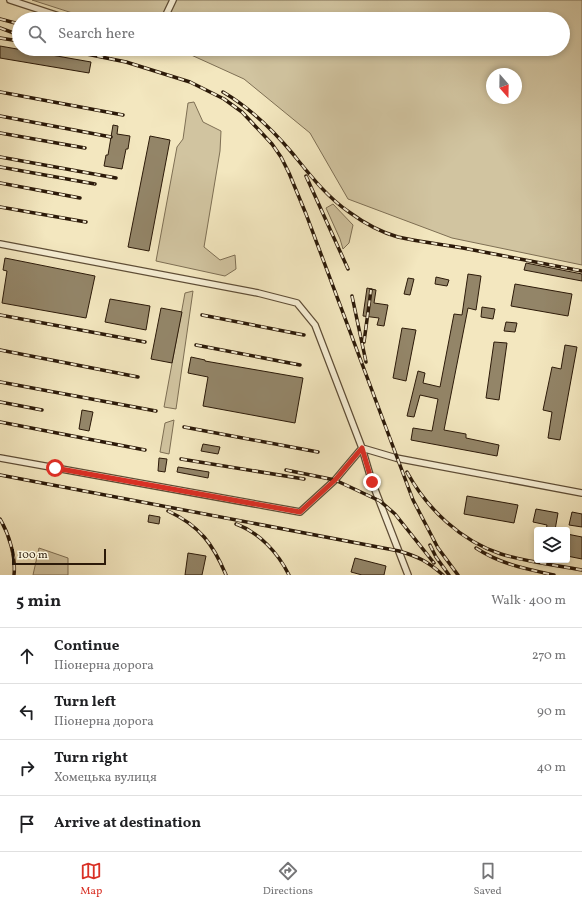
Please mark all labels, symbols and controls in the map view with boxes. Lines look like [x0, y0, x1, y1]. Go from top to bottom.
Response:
search box [12, 12, 570, 56]
icon: search [26, 23, 48, 45]
text: Search here [58, 24, 135, 45]
north arrow [486, 68, 522, 104]
route start [46, 459, 64, 477]
route end [363, 473, 381, 491]
map controls [534, 527, 570, 563]
button: layers [534, 527, 570, 563]
scale bar [12, 547, 106, 566]
text: 100 m [18, 548, 48, 563]
text: 5 min [16, 590, 61, 613]
text: Walk · 400 m [491, 592, 566, 610]
text: Continue [54, 636, 119, 657]
icon: ahead [16, 645, 38, 667]
text: 270 m [532, 647, 566, 665]
text: Піонерна дорога [54, 657, 154, 675]
text: Turn left [54, 692, 116, 713]
icon: left [16, 701, 38, 723]
text: 90 m [537, 703, 566, 721]
text: Піонерна дорога [54, 713, 154, 731]
text: Turn right [54, 748, 128, 769]
icon: right [16, 757, 38, 779]
text: 40 m [537, 759, 566, 777]
text: Хомецька вулиця [54, 769, 157, 787]
icon: arrive [16, 813, 38, 835]
text: Arrive at destination [54, 813, 201, 834]
tab: Map [80, 860, 102, 899]
tab: Directions [263, 860, 313, 899]
tab: Saved [473, 860, 502, 899]

